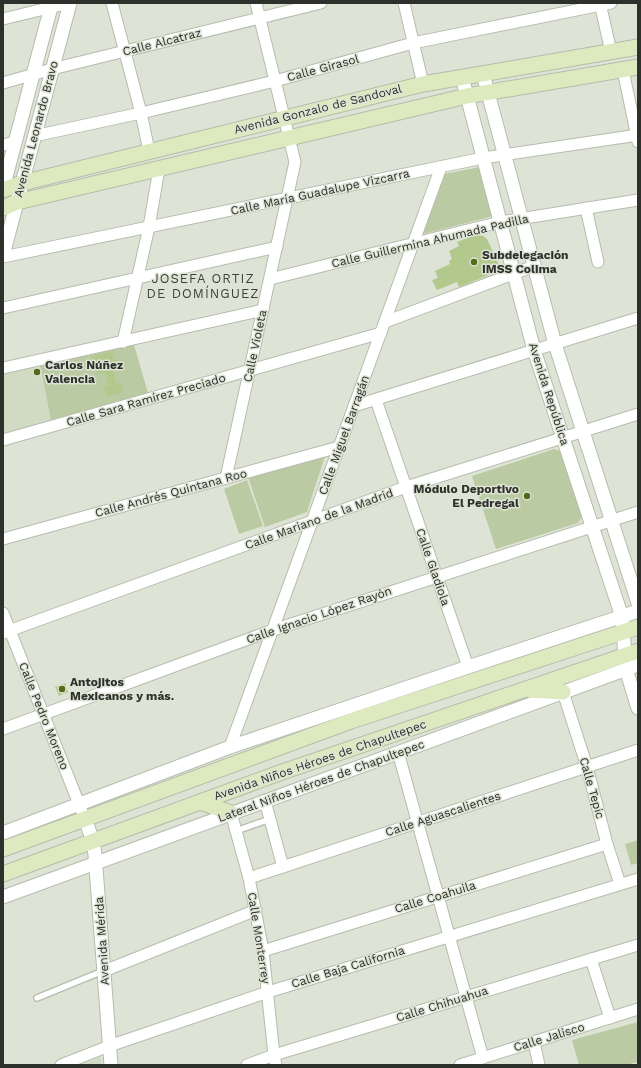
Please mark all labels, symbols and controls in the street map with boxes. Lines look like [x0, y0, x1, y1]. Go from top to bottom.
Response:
street label: Calle Alcatraz [121, 25, 203, 59]
street label: Calle Girasol [285, 52, 361, 84]
street label: Avenida Leonardo Bravo [11, 59, 61, 199]
street label: Avenida Gonzalo de Sandoval [233, 81, 404, 137]
street label: Calle María Guadalupe Vizcarra [229, 166, 411, 218]
street label: Calle Guillermina Ahumada Padilla [330, 211, 530, 271]
place label: Subdelegación IMSS Colima [482, 248, 569, 276]
marker: Subdelegación IMSS Colima [469, 257, 479, 267]
district label: JOSEFA ORTIZ DE DOMÍNGUEZ [147, 271, 259, 301]
street label: Calle Violeta [241, 308, 270, 383]
street label: Avenida República [526, 341, 572, 447]
place label: Carlos Núñez Valencia [45, 358, 123, 386]
marker: Carlos Núñez Valencia [32, 367, 42, 377]
street label: Calle Sara Ramírez Preciado [65, 371, 227, 429]
street label: Calle Miguel Barragán [316, 373, 372, 497]
street label: Calle Andrés Quintana Roo [93, 466, 249, 520]
place label: Módulo Deportivo El Pedregal [414, 482, 519, 510]
street label: Calle Mariano de la Madrid [243, 486, 395, 552]
marker: Módulo Deportivo El Pedregal [522, 491, 532, 501]
street label: Calle Gladiola [413, 526, 453, 608]
street label: Calle Ignacio López Rayón [244, 583, 394, 647]
street label: Calle Pedro Moreno [16, 660, 72, 772]
place label: Antojitos Mexicanos y más. [70, 675, 174, 703]
marker: Antojitos Mexicanos y más. [57, 684, 67, 694]
street label: Avenida Niños Héroes de Chapultepec [212, 717, 428, 803]
street label: Lateral Niños Héroes de Chapultepec [216, 737, 427, 825]
street label: Calle Tepic [577, 756, 608, 821]
street label: Calle Aguascalientes [383, 789, 503, 839]
street label: Calle Coahuila [393, 878, 477, 916]
street label: Calle Monterrey [245, 891, 273, 986]
street label: Avenida Mérida [92, 896, 112, 986]
street label: Calle Baja California [290, 943, 407, 991]
street label: Calle Chihuahua [394, 983, 490, 1025]
street label: Calle Jalisco [512, 1020, 586, 1054]

